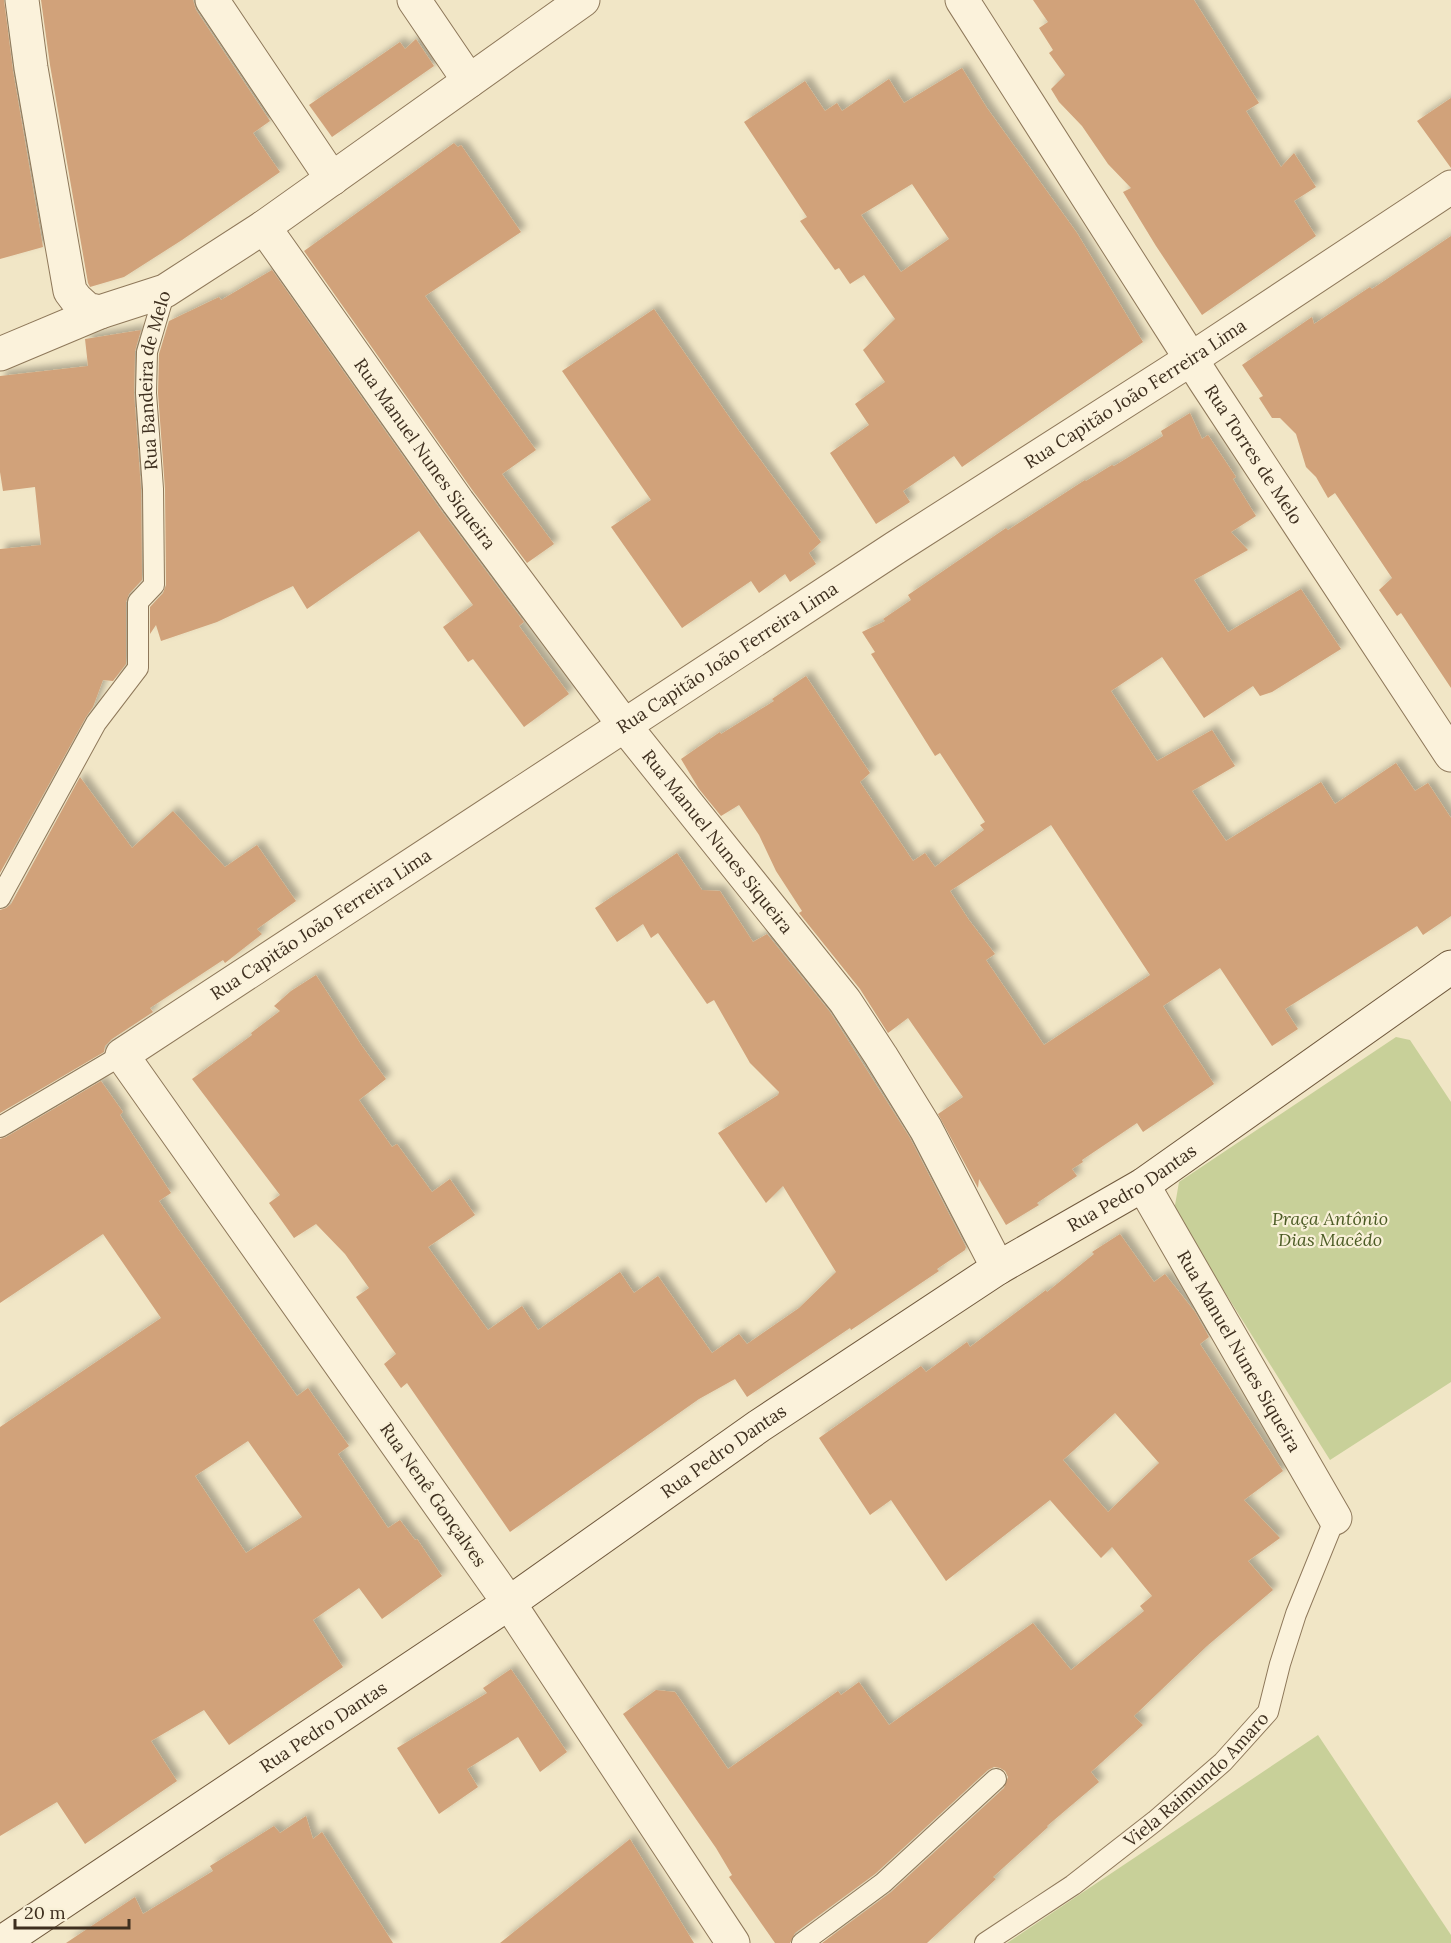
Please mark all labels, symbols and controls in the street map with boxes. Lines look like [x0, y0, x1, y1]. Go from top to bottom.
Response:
street label: Rua Bandeira de Melo [134, 288, 176, 471]
street label: Rua Capitão João Ferreira Lima [1020, 314, 1251, 473]
street label: Rua Manuel Nunes Siqueira [349, 354, 501, 554]
street label: Rua Torres de Melo [1200, 380, 1308, 529]
street label: Rua Capitão João Ferreira Lima [612, 577, 842, 738]
street label: Rua Manuel Nunes Siqueira [637, 745, 798, 938]
street label: Rua Capitão João Ferreira Lima [206, 843, 436, 1005]
street label: Rua Pedro Dantas [1063, 1139, 1201, 1237]
park label: Praça Antônio Dias Macêdo [1272, 1207, 1388, 1251]
street label: Rua Manuel Nunes Siqueira [1172, 1246, 1307, 1456]
street label: Rua Pedro Dantas [656, 1399, 791, 1503]
street label: Rua Nenê Gonçalves [375, 1418, 492, 1571]
street label: Rua Pedro Dantas [255, 1676, 391, 1778]
street label: Viela Raimundo Amaro [1118, 1707, 1274, 1853]
scale bar [15, 1892, 129, 1930]
text: 20 m [24, 1901, 66, 1924]

